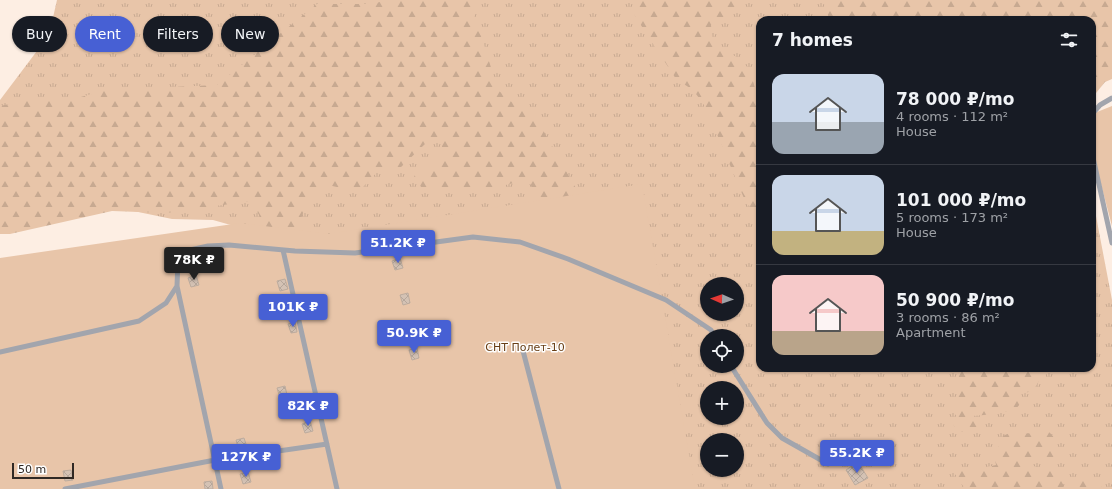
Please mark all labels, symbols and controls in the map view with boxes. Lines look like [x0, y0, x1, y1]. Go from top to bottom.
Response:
chip: Buy [12, 16, 67, 52]
chip: Rent [75, 16, 135, 52]
chip: Filters [143, 16, 213, 52]
chip: New [221, 16, 279, 52]
icon: filters [1058, 29, 1080, 51]
text: 7 homes [772, 30, 853, 50]
text: 78 000 ₽/mo [896, 89, 1014, 109]
icon: home [804, 90, 852, 138]
text: 4 rooms · 112 m² [896, 109, 1008, 124]
text: House [896, 124, 937, 139]
text: 101 000 ₽/mo [896, 190, 1026, 210]
icon: home [804, 191, 852, 239]
text: 5 rooms · 173 m² [896, 210, 1008, 225]
text: House [896, 225, 937, 240]
pin: 51.2K ₽ [361, 230, 435, 264]
text: 51.2K ₽ [370, 235, 426, 250]
pin: 78K ₽ [166, 247, 222, 281]
text: 78K ₽ [173, 252, 215, 267]
north arrow [700, 277, 744, 321]
map controls [700, 277, 744, 477]
text: 50 900 ₽/mo [896, 290, 1014, 310]
icon: home [804, 291, 852, 339]
pin: 101K ₽ [260, 294, 326, 328]
text: 101K ₽ [268, 299, 318, 314]
text: 3 rooms · 86 m² [896, 310, 1000, 325]
pin: 50.9K ₽ [377, 320, 451, 354]
text: 50.9K ₽ [386, 325, 442, 340]
text: Apartment [896, 325, 966, 340]
button: locate [700, 329, 744, 373]
park label: СНТ Полет-10 [485, 341, 565, 354]
button: + [700, 381, 744, 425]
pin: 82K ₽ [280, 393, 336, 427]
text: 82K ₽ [287, 398, 329, 413]
button: − [700, 433, 744, 477]
pin: 55.2K ₽ [820, 440, 894, 474]
pin: 127K ₽ [213, 444, 279, 478]
text: 55.2K ₽ [829, 445, 885, 460]
text: 127K ₽ [221, 449, 271, 464]
scale bar [12, 461, 74, 480]
text: 50 m [18, 463, 46, 476]

